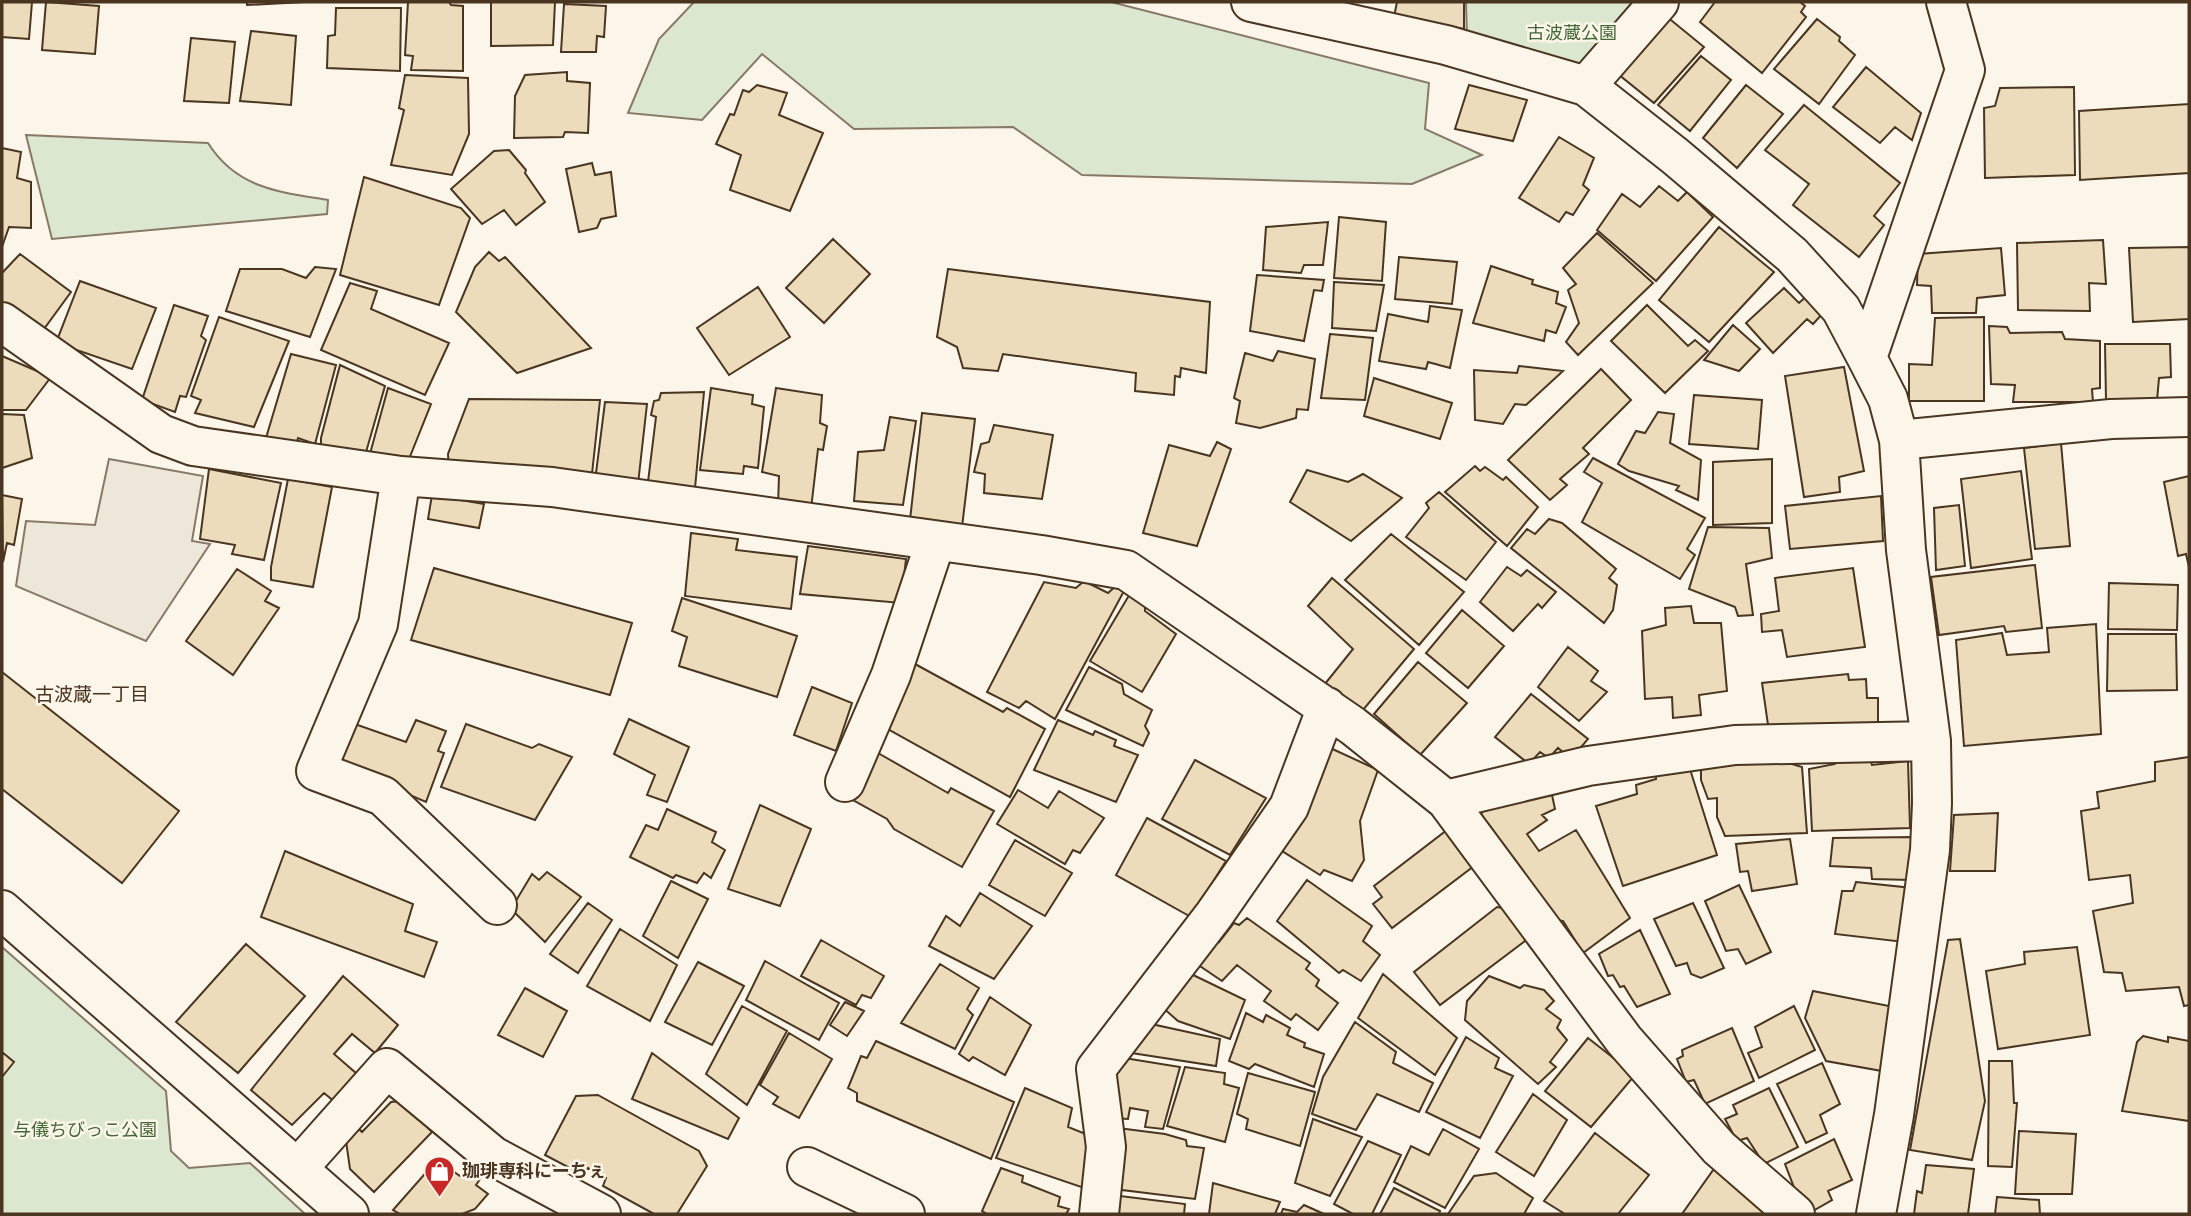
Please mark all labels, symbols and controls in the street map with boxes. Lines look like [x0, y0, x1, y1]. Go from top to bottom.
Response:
park label: 古波蔵公園 [1527, 20, 1617, 45]
district label: 古波蔵一丁目 [35, 681, 149, 708]
park label: 与儀ちびっこ公園 [13, 1117, 157, 1142]
shop icon: 珈琲専科にーちぇ [422, 1154, 456, 1198]
place label: 珈琲専科にーちぇ [462, 1158, 606, 1183]

